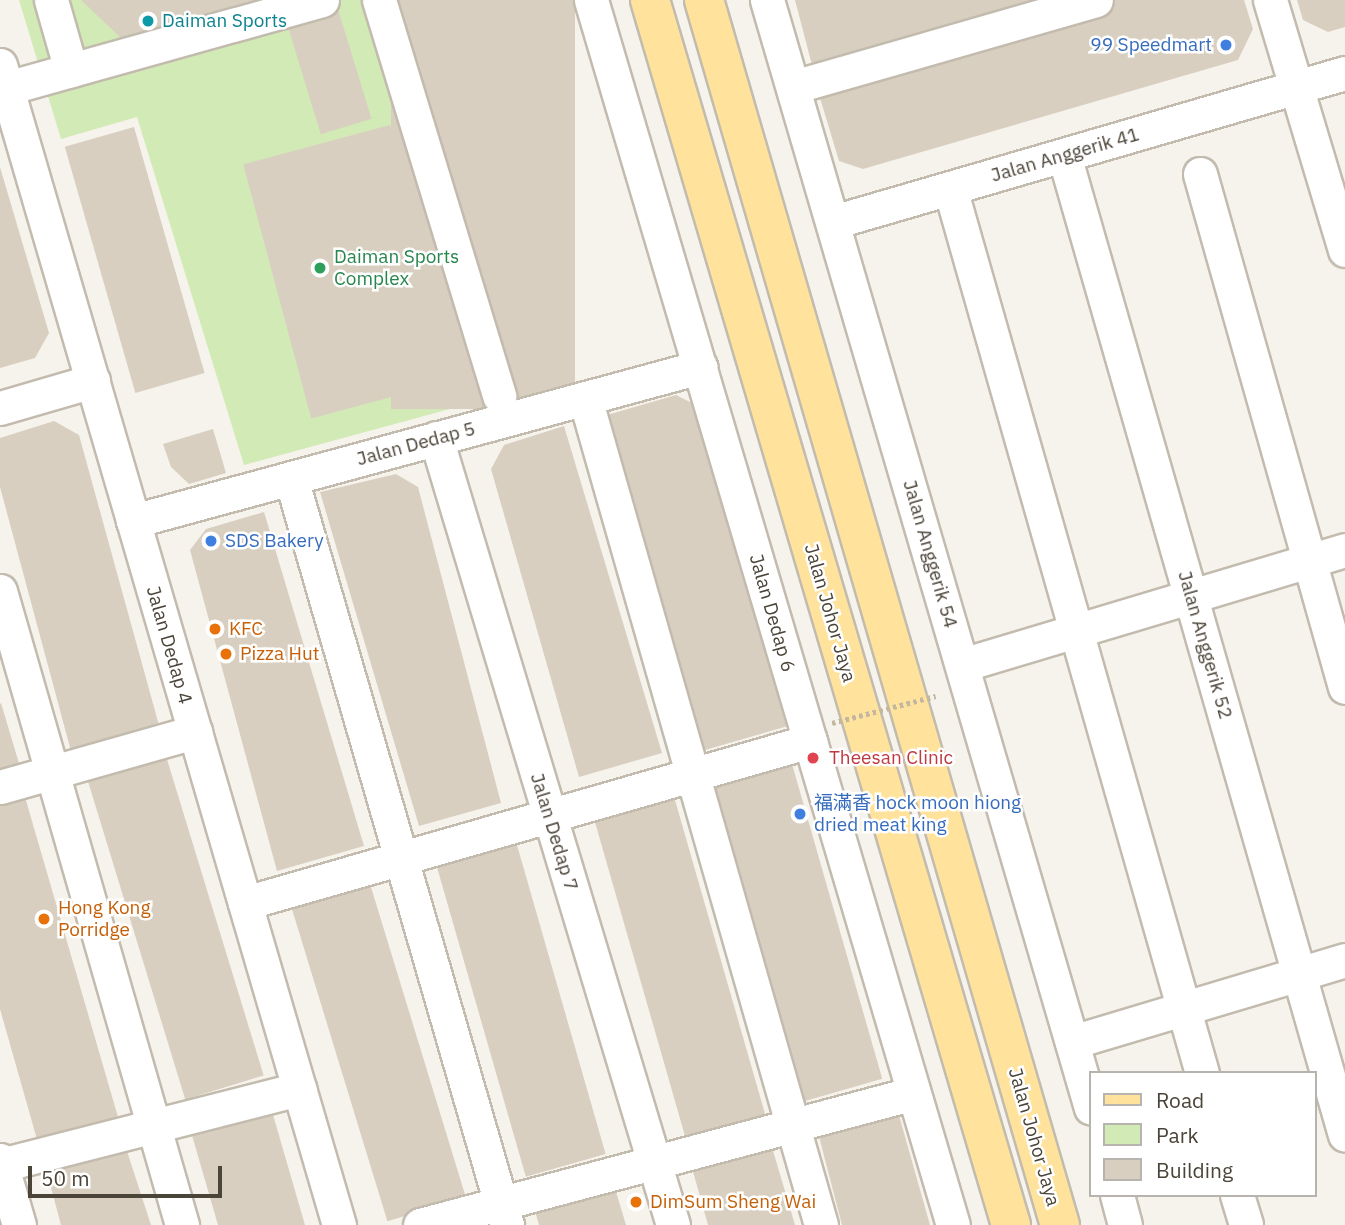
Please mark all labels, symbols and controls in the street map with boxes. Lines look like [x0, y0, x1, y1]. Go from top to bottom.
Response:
place label: Daiman Sports [162, 10, 287, 32]
marker: Daiman Sports [140, 13, 156, 29]
place label: 99 Speedmart [1090, 34, 1212, 56]
marker: 99 Speedmart [1218, 37, 1234, 53]
street label: Jalan Anggerik 41 [988, 123, 1142, 187]
place label: Daiman Sports Complex [334, 246, 459, 290]
marker: Daiman Sports Complex [312, 260, 328, 276]
street label: Jalan Dedap 5 [354, 417, 478, 471]
street label: Jalan Anggerik 54 [898, 477, 962, 631]
place label: SDS Bakery [225, 530, 324, 552]
marker: SDS Bakery [203, 533, 219, 549]
street label: Jalan Johor Jaya [799, 541, 861, 685]
street label: Jalan Dedap 6 [744, 551, 800, 675]
street label: Jalan Anggerik 52 [1173, 568, 1237, 722]
street label: Jalan Dedap 4 [141, 583, 197, 707]
place label: KFC [229, 618, 263, 640]
marker: KFC [207, 621, 223, 637]
place label: Pizza Hut [240, 643, 319, 665]
marker: Pizza Hut [218, 646, 234, 662]
place label: Theesan Clinic [829, 747, 953, 769]
marker: Theesan Clinic [803, 748, 823, 768]
street label: Jalan Dedap 7 [525, 770, 583, 894]
place label: 福滿香 hock moon hiong dried meat king [814, 792, 1021, 836]
marker: 福滿香 hock moon hiong dried meat king [792, 806, 808, 822]
place label: Hong Kong Porridge [58, 897, 150, 941]
marker: Hong Kong Porridge [36, 911, 52, 927]
street label: Jalan Johor Jaya [1003, 1065, 1065, 1209]
legend [1090, 1071, 1317, 1197]
text: Road [1156, 1086, 1204, 1114]
text: Park [1156, 1121, 1199, 1149]
scale bar [32, 1152, 226, 1196]
text: Building [1156, 1156, 1233, 1184]
text: 50 m [41, 1164, 90, 1192]
place label: DimSum Sheng Wai [650, 1191, 816, 1213]
marker: DimSum Sheng Wai [628, 1194, 644, 1210]

